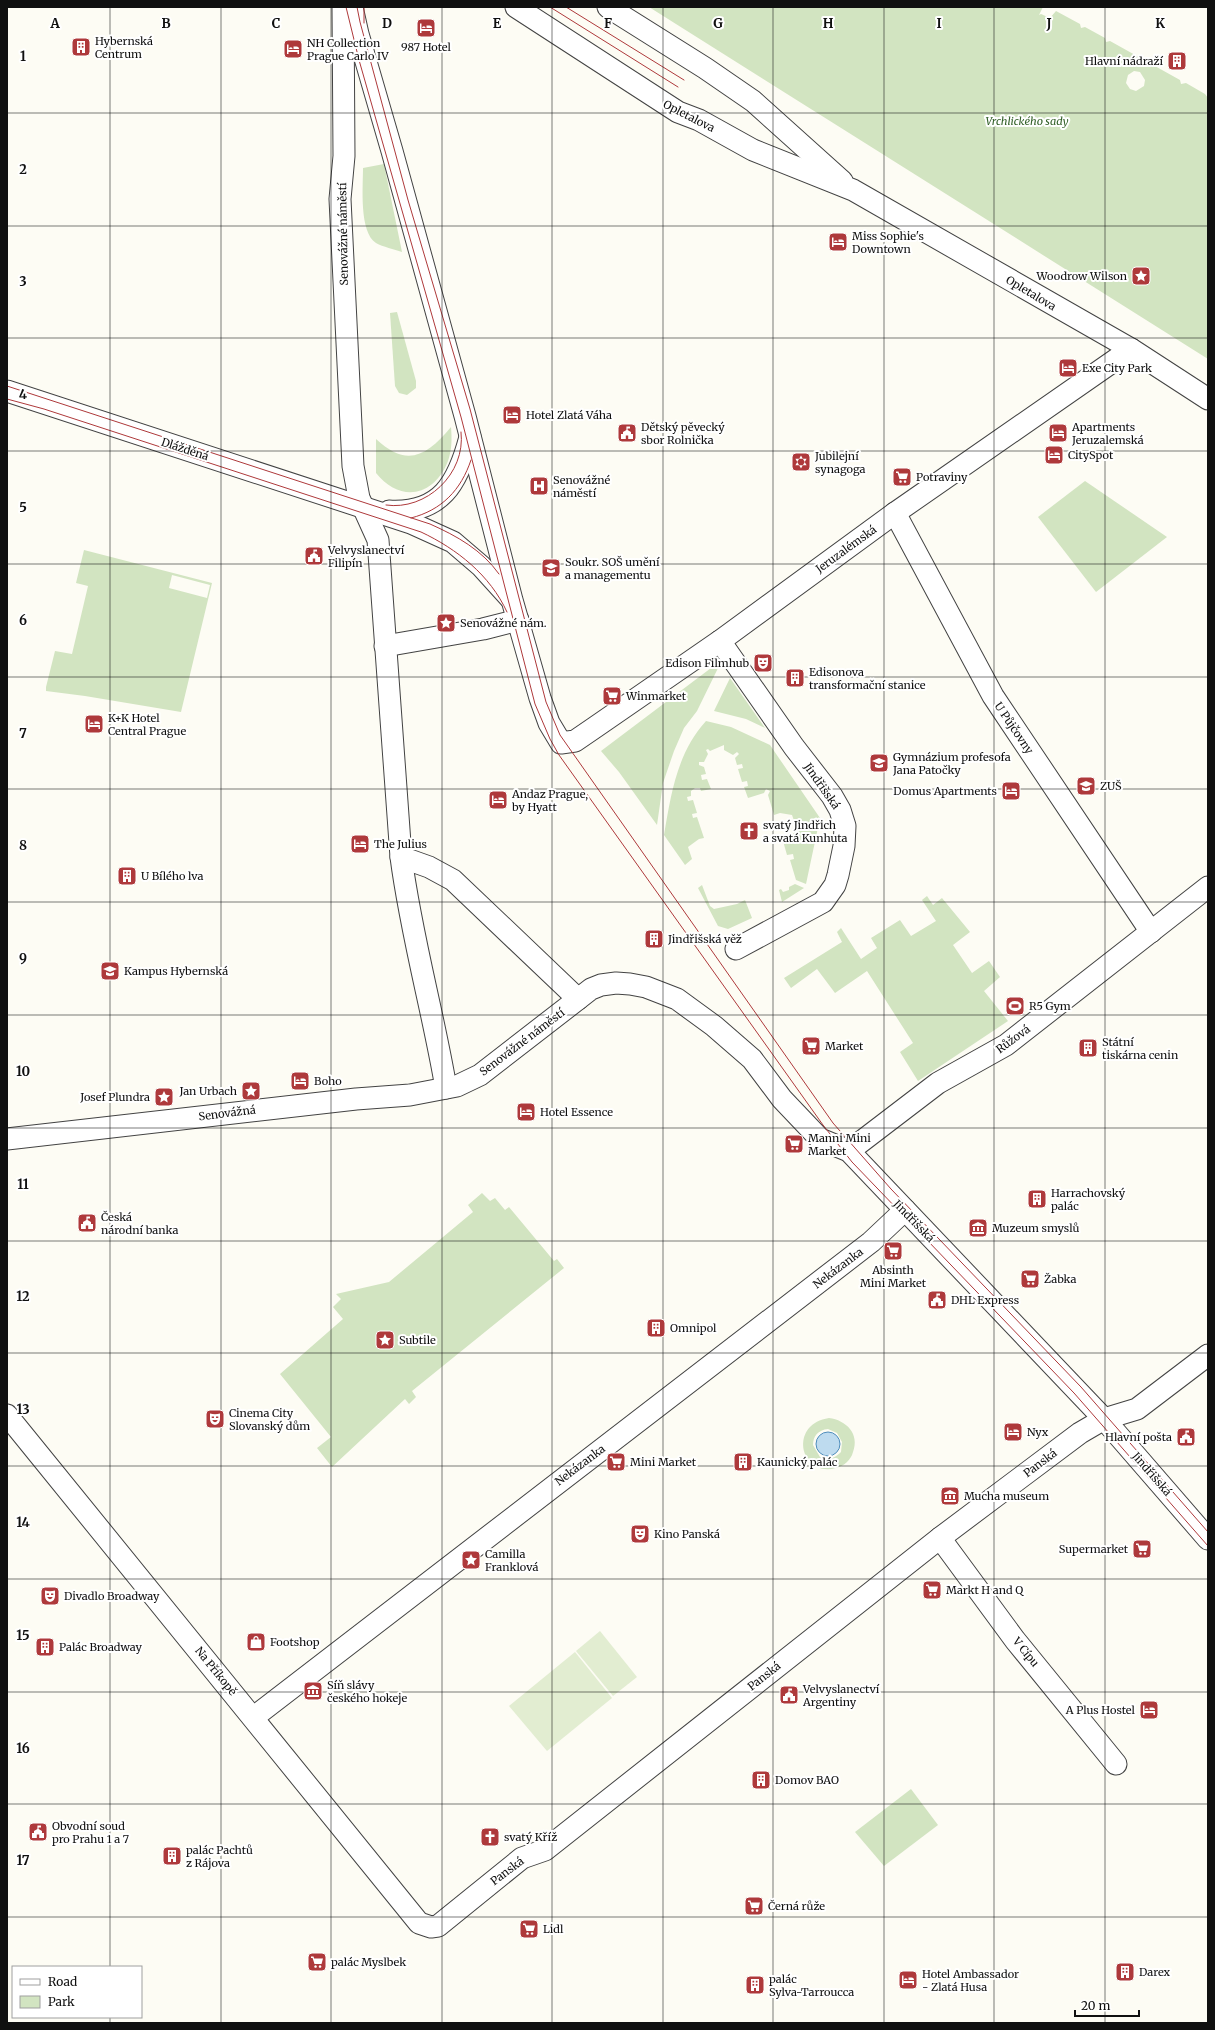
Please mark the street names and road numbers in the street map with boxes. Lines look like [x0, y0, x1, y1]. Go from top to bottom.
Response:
street label: Opletalova [661, 97, 717, 135]
street label: Senovážné náměstí [335, 182, 351, 286]
street label: Opletalova [1003, 273, 1059, 313]
street label: Dlážděná [159, 435, 211, 463]
street label: Jeruzalémská [812, 522, 879, 576]
street label: U Půjčovny [992, 699, 1037, 757]
street label: Jindřišská [800, 759, 843, 812]
street label: Senovážné náměstí [477, 1005, 568, 1079]
street label: Růžová [993, 1022, 1033, 1056]
street label: Senovážná [198, 1103, 256, 1123]
street label: Jindřišská [890, 1196, 938, 1245]
street label: Nekázanka [810, 1245, 866, 1291]
street label: Nekázanka [552, 1442, 608, 1488]
street label: Panská [1021, 1446, 1060, 1480]
street label: Jindřišská [1129, 1449, 1175, 1499]
street label: V Cípu [1009, 1634, 1042, 1670]
street label: Na Příkopě [192, 1644, 240, 1698]
street label: Panská [745, 1659, 783, 1693]
street label: Panská [488, 1854, 527, 1888]

